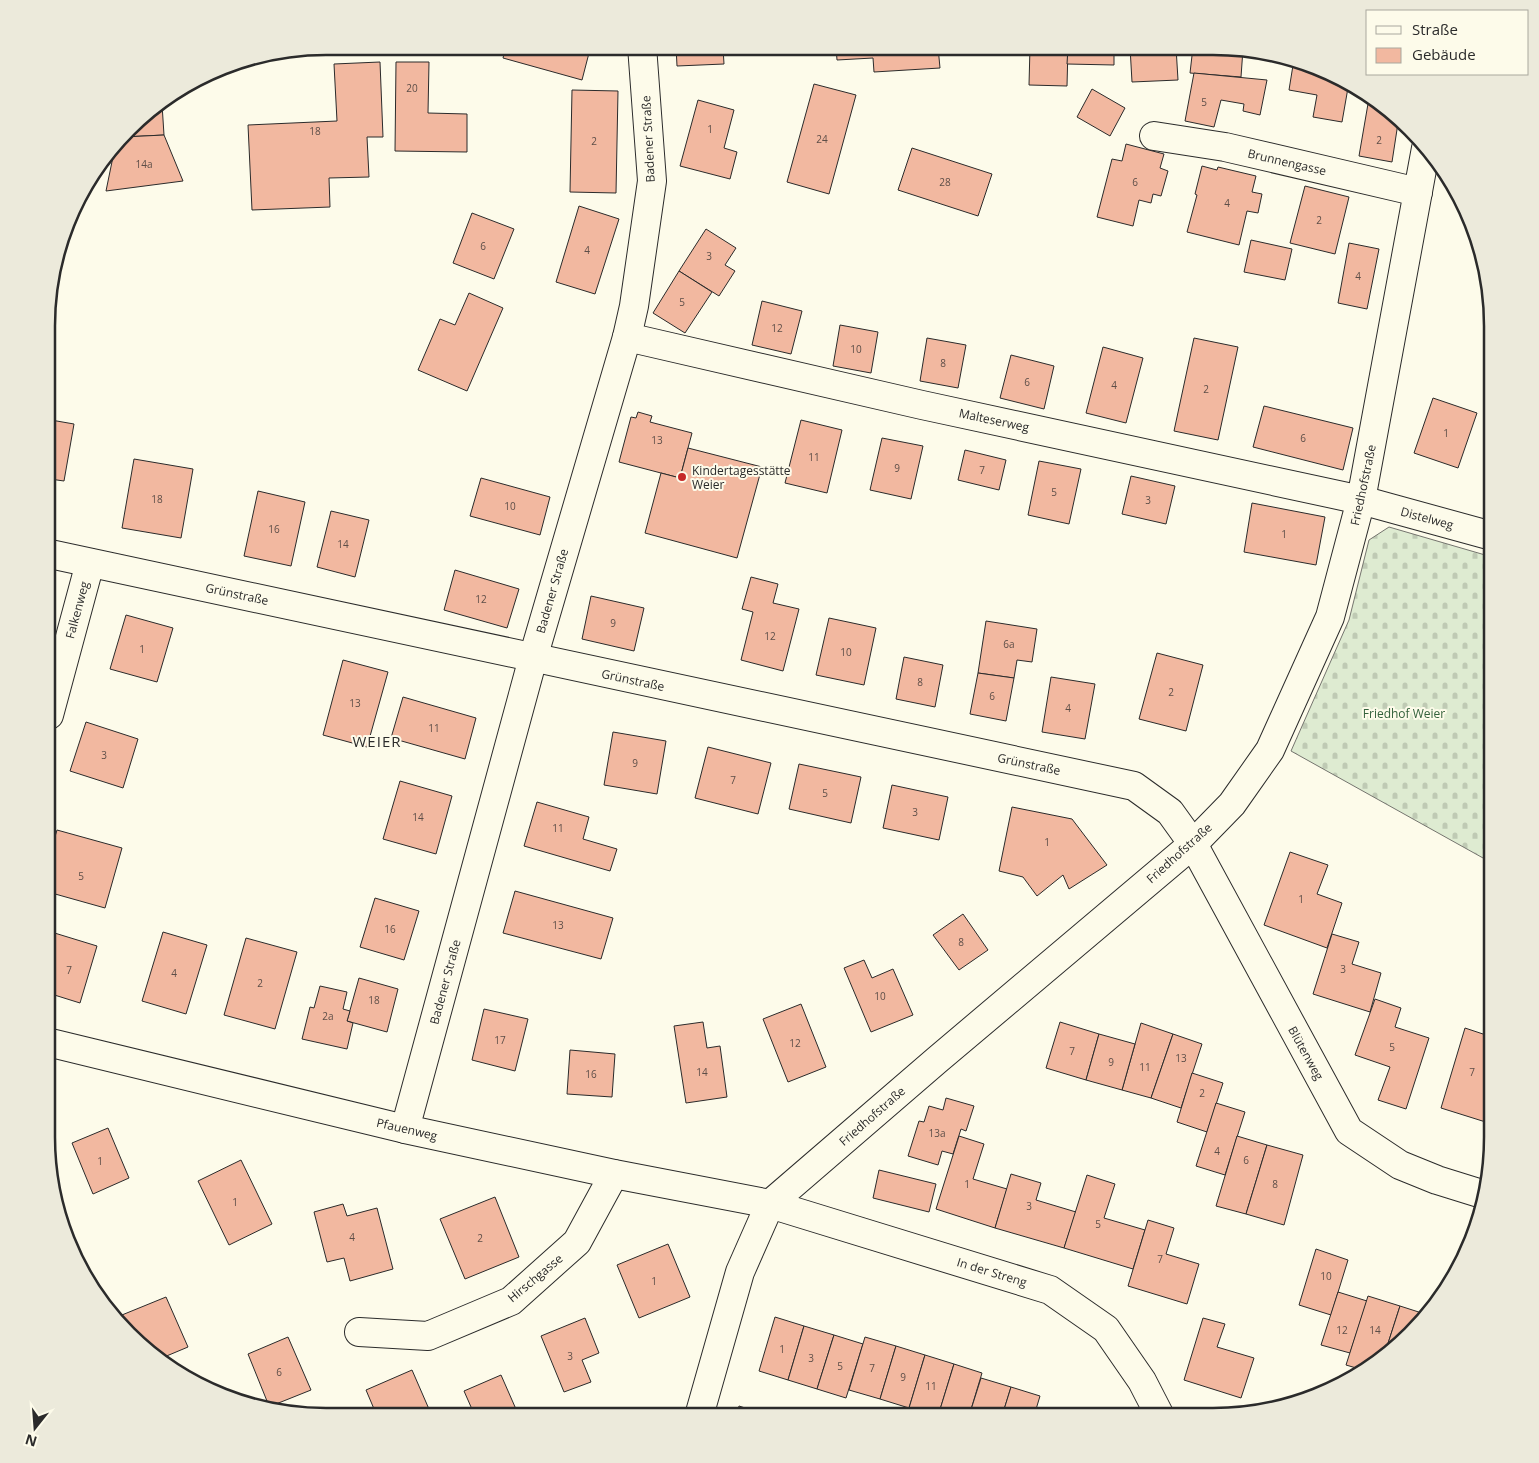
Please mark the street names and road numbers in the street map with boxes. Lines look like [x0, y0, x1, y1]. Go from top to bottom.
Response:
street label: Badener Straße [637, 95, 659, 183]
street label: Brunnengasse [1246, 145, 1328, 179]
street label: Malteserweg [957, 404, 1031, 436]
street label: Friedhofstraße [1346, 443, 1380, 527]
street label: Distelweg [1399, 503, 1456, 533]
street label: Badener Straße [532, 546, 572, 635]
street label: Falkenweg [61, 579, 93, 641]
street label: Grünstraße [204, 579, 270, 609]
street label: Grünstraße [600, 665, 666, 695]
street label: Grünstraße [996, 749, 1062, 779]
street label: Friedhofstraße [1143, 819, 1216, 887]
street label: Badener Straße [425, 937, 465, 1026]
street label: Blütenweg [1284, 1023, 1328, 1083]
street label: Friedhofstraße [835, 1082, 909, 1150]
street label: Pfauenweg [375, 1114, 440, 1144]
street label: Hirschgasse [504, 1250, 566, 1306]
street label: In der Streng [955, 1253, 1030, 1291]

